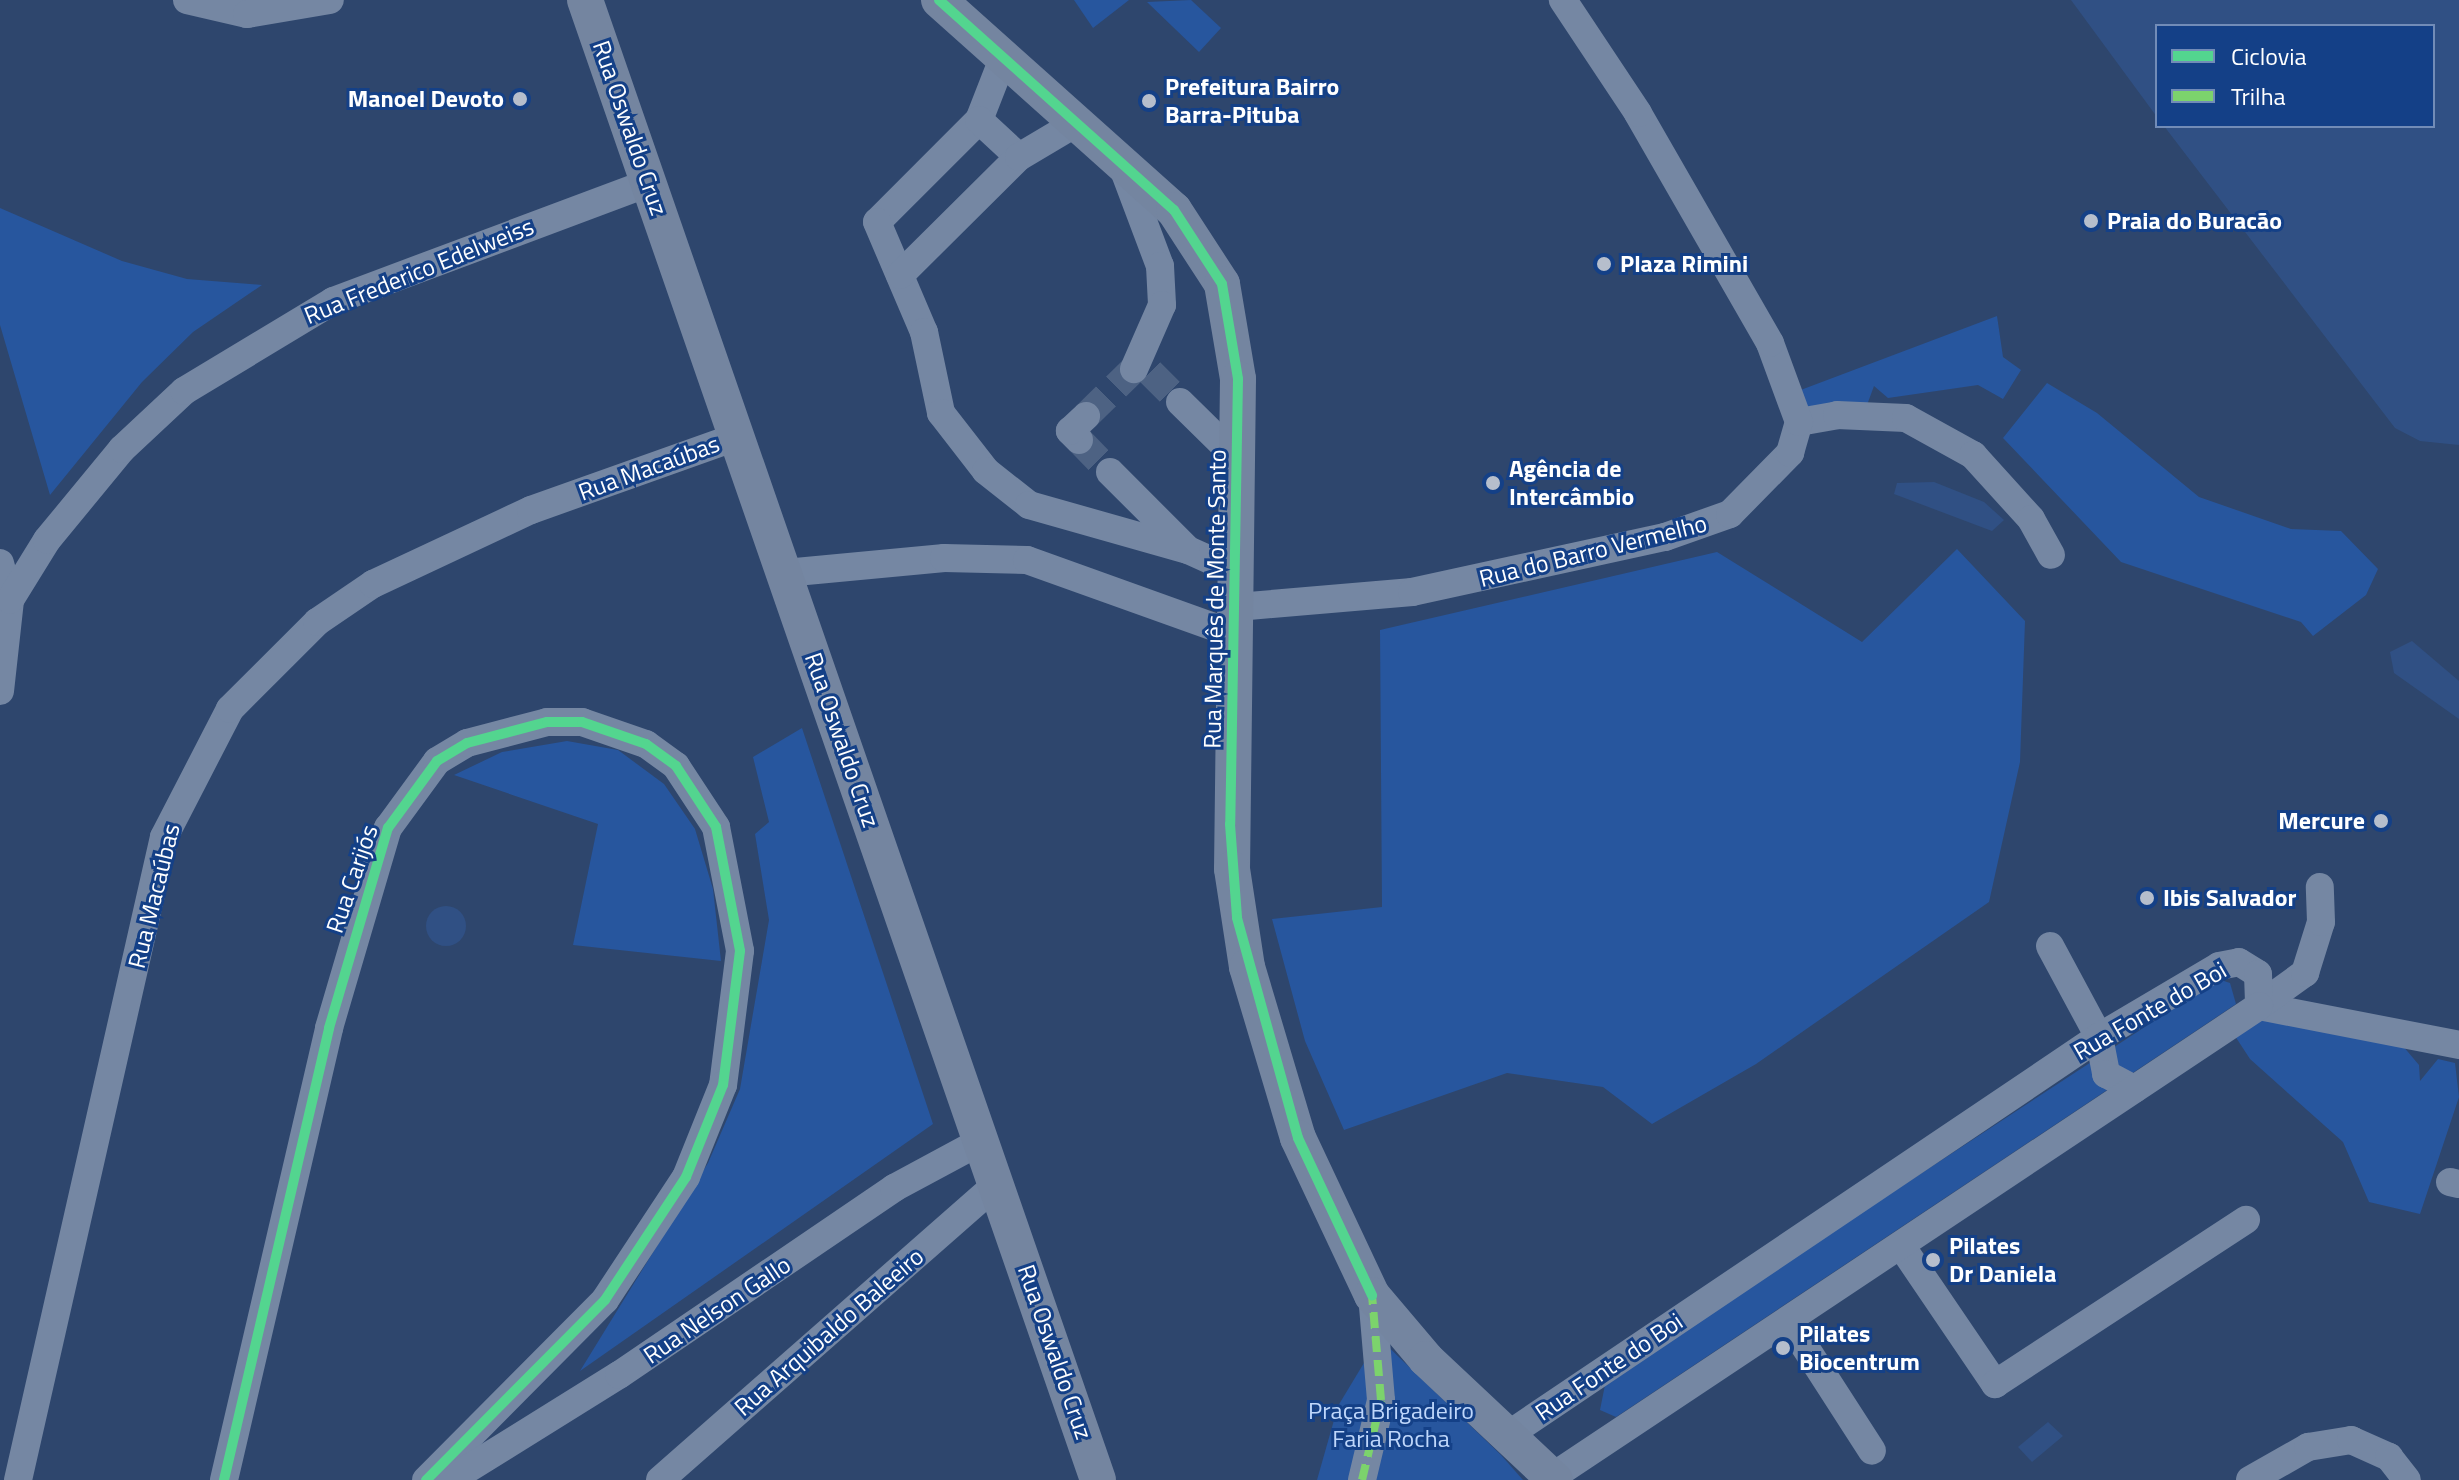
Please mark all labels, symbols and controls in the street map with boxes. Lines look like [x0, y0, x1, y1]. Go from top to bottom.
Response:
legend [2155, 24, 2435, 128]
street label: Rua Oswaldo Cruz [587, 37, 673, 219]
text: Ciclovia [2231, 38, 2307, 74]
place label: Prefeitura Bairro Barra-Pituba [1165, 73, 1339, 129]
text: Trilha [2231, 78, 2286, 114]
place label: Manoel Devoto [348, 85, 504, 113]
marker: Manoel Devoto [511, 90, 529, 108]
marker: Prefeitura Bairro Barra-Pituba [1140, 92, 1158, 110]
place label: Praia do Buracão [2107, 207, 2282, 235]
street label: Rua Frederico Edelweiss [300, 212, 538, 330]
marker: Praia do Buracão [2082, 212, 2100, 230]
place label: Plaza Rimini [1620, 250, 1748, 278]
marker: Plaza Rimini [1595, 255, 1613, 273]
street label: Rua Macaúbas [575, 429, 723, 507]
street label: Rua Marquês de Monte Santo [1198, 449, 1232, 749]
place label: Agência de Intercâmbio [1509, 455, 1634, 511]
marker: Agência de Intercâmbio [1484, 474, 1502, 492]
street label: Rua do Barro Vermelho [1476, 509, 1710, 593]
street label: Rua Oswaldo Cruz [799, 649, 885, 831]
place label: Mercure [2278, 807, 2365, 835]
marker: Mercure [2372, 812, 2390, 830]
street label: Rua Macaúbas [122, 821, 186, 971]
street label: Rua Carijós [320, 821, 384, 937]
place label: Ibis Salvador [2163, 884, 2296, 912]
marker: Ibis Salvador [2138, 889, 2156, 907]
street label: Rua Fonte do Boi [2068, 956, 2232, 1066]
place label: Pilates Dr Daniela [1949, 1232, 2057, 1288]
street label: Rua Arquibaldo Baleeiro [729, 1242, 929, 1422]
street label: Rua Nelson Gallo [638, 1250, 796, 1370]
marker: Pilates Dr Daniela [1924, 1251, 1942, 1269]
street label: Rua Oswaldo Cruz [1012, 1261, 1098, 1443]
street label: Rua Fonte do Boi [1530, 1307, 1688, 1427]
place label: Pilates Biocentrum [1799, 1320, 1920, 1376]
marker: Pilates Biocentrum [1774, 1339, 1792, 1357]
park label: Praça Brigadeiro Faria Rocha [1308, 1397, 1474, 1453]

